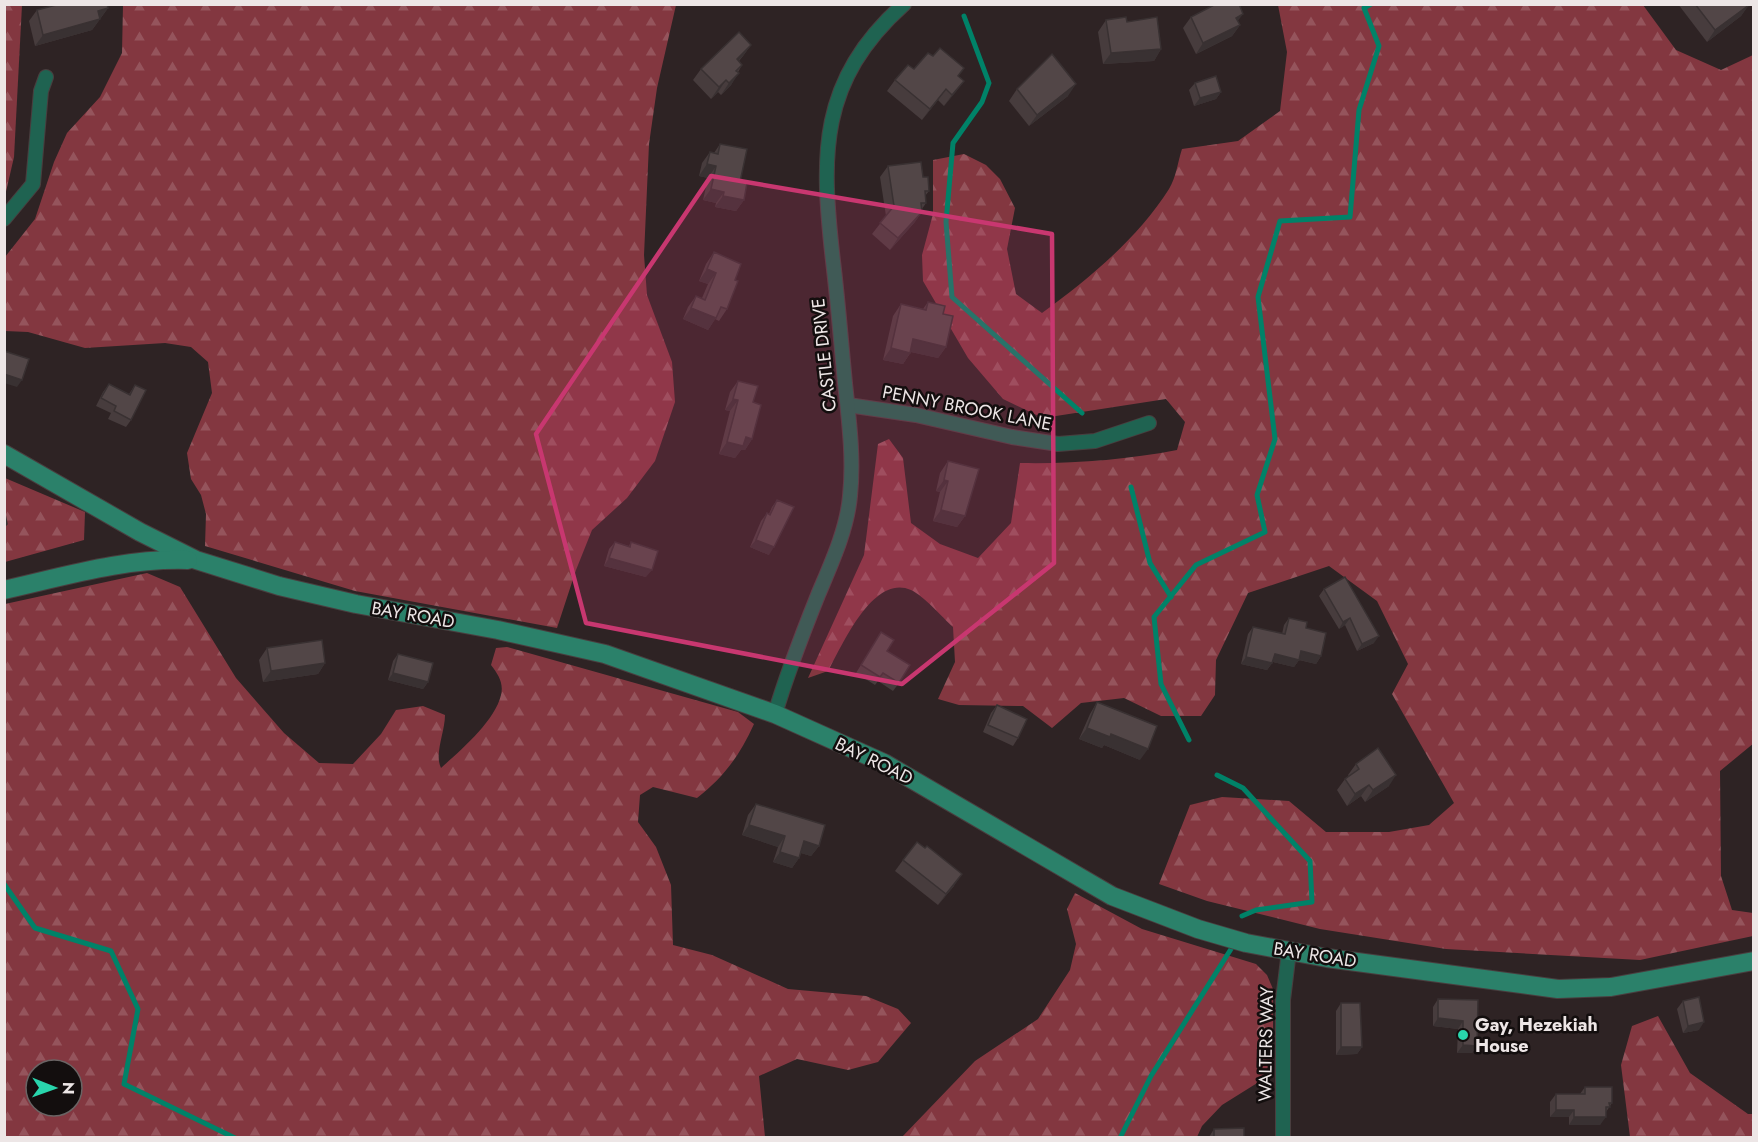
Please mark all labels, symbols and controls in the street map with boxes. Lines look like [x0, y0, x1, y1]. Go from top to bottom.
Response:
street label: CASTLE DRIVE [805, 297, 843, 413]
street label: PENNY BROOK LANE [880, 379, 1054, 437]
street label: BAY ROAD [369, 595, 457, 635]
street label: BAY ROAD [831, 731, 917, 791]
street label: BAY ROAD [1272, 936, 1358, 974]
street label: WALTERS WAY [1252, 985, 1280, 1102]
place label: Gay, Hezekiah House [1475, 1012, 1598, 1059]
marker: Gay, Hezekiah House [1456, 1028, 1470, 1042]
north arrow [24, 1058, 84, 1118]
text: N [57, 1082, 80, 1095]

